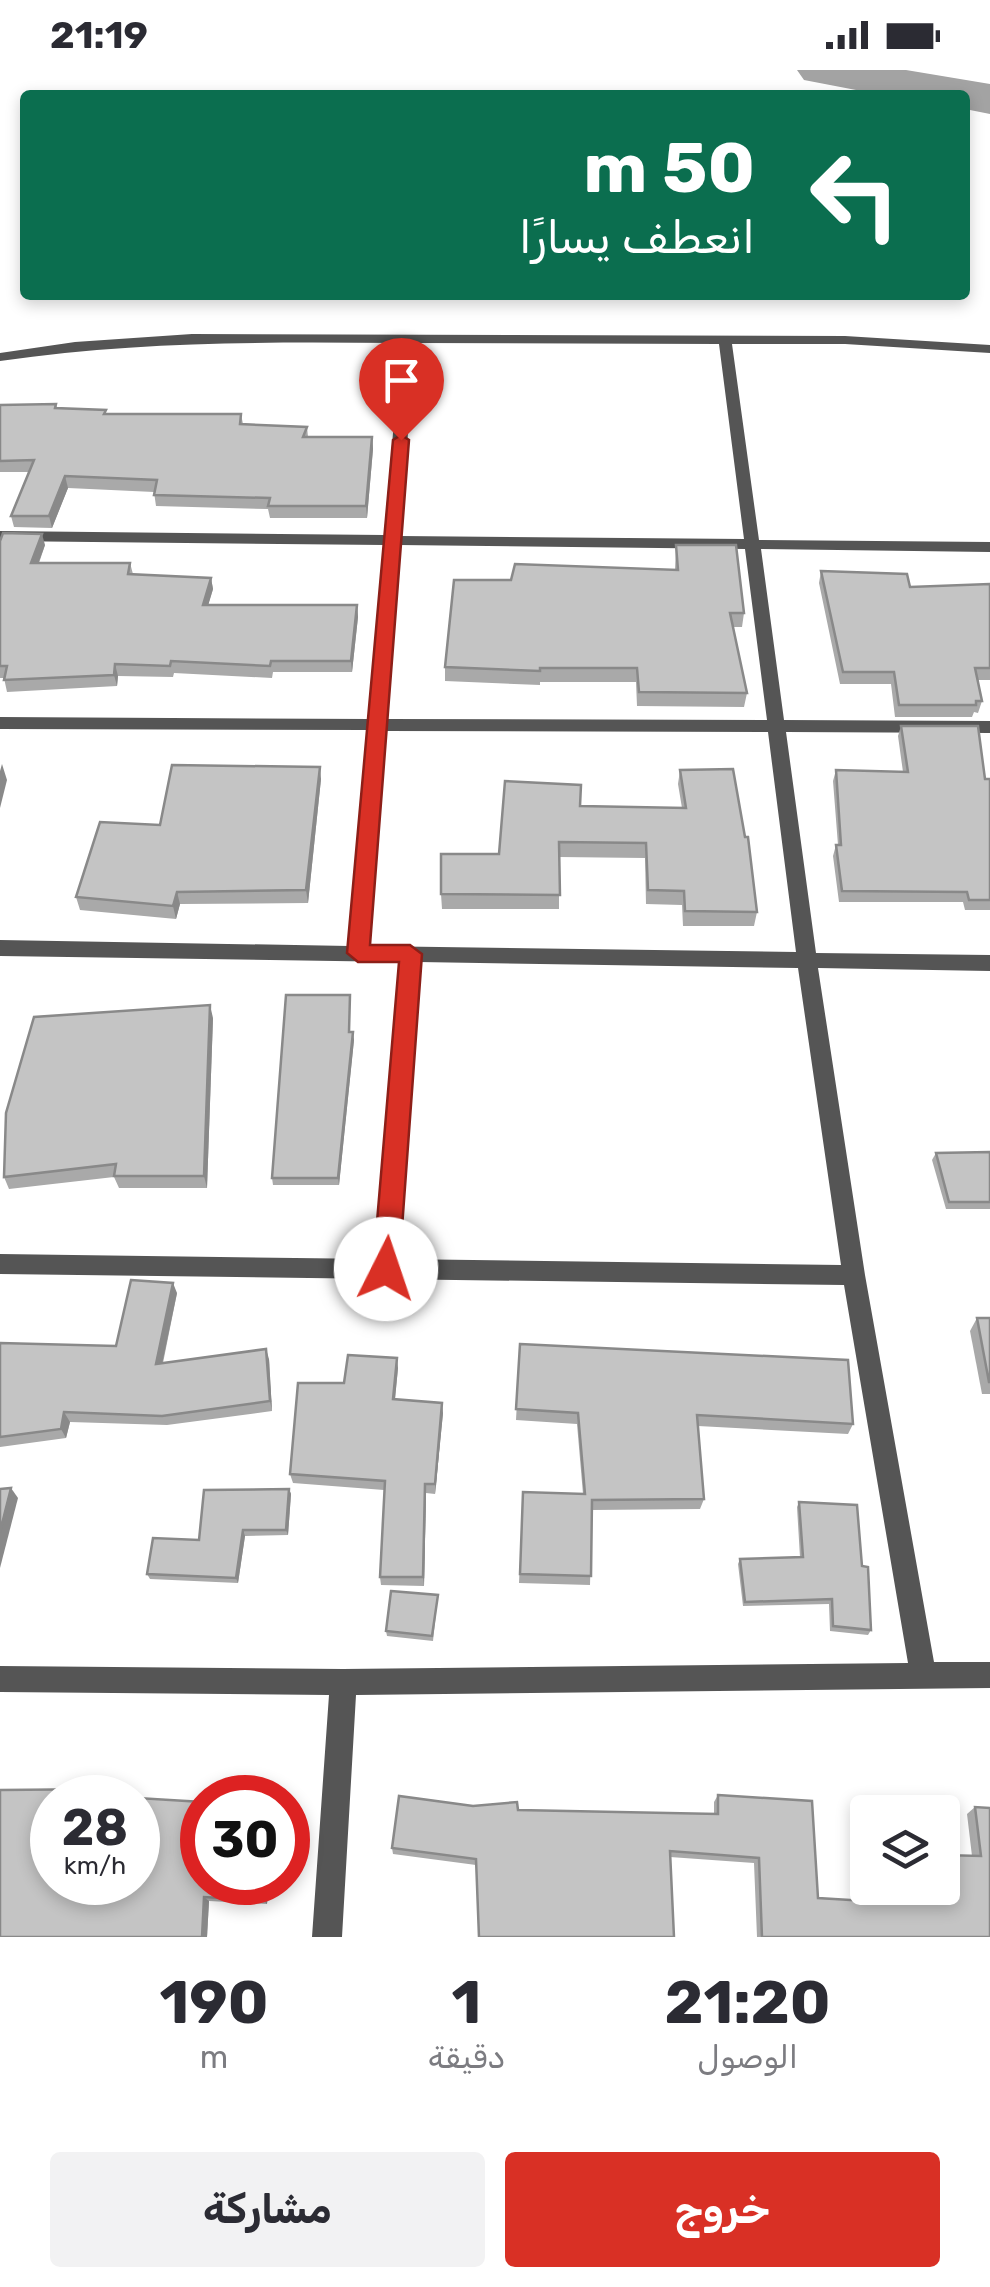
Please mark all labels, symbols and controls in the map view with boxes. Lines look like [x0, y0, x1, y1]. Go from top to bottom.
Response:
text: 21:19 [50, 12, 148, 58]
text: 50 m [583, 127, 755, 210]
icon: left [790, 130, 920, 260]
text: انعطف يسارًا [519, 211, 755, 264]
pin [359, 338, 444, 441]
icon: arrive [374, 353, 429, 408]
position arrow [334, 1217, 438, 1321]
speed limit sign: 30 [180, 1775, 310, 1905]
map controls [850, 1795, 960, 1905]
button: layers [850, 1795, 960, 1905]
text: 28 [62, 1798, 128, 1858]
text: km/h [64, 1851, 126, 1880]
text: 190 [159, 1967, 268, 2038]
text: 1 [452, 1967, 481, 2038]
text: 21:20 [665, 1967, 831, 2038]
text: m [200, 2038, 228, 2076]
text: دقيقة [428, 2038, 505, 2076]
text: الوصول [697, 2038, 798, 2076]
button: مشاركة [50, 2152, 485, 2267]
button: خروج [505, 2152, 940, 2267]

